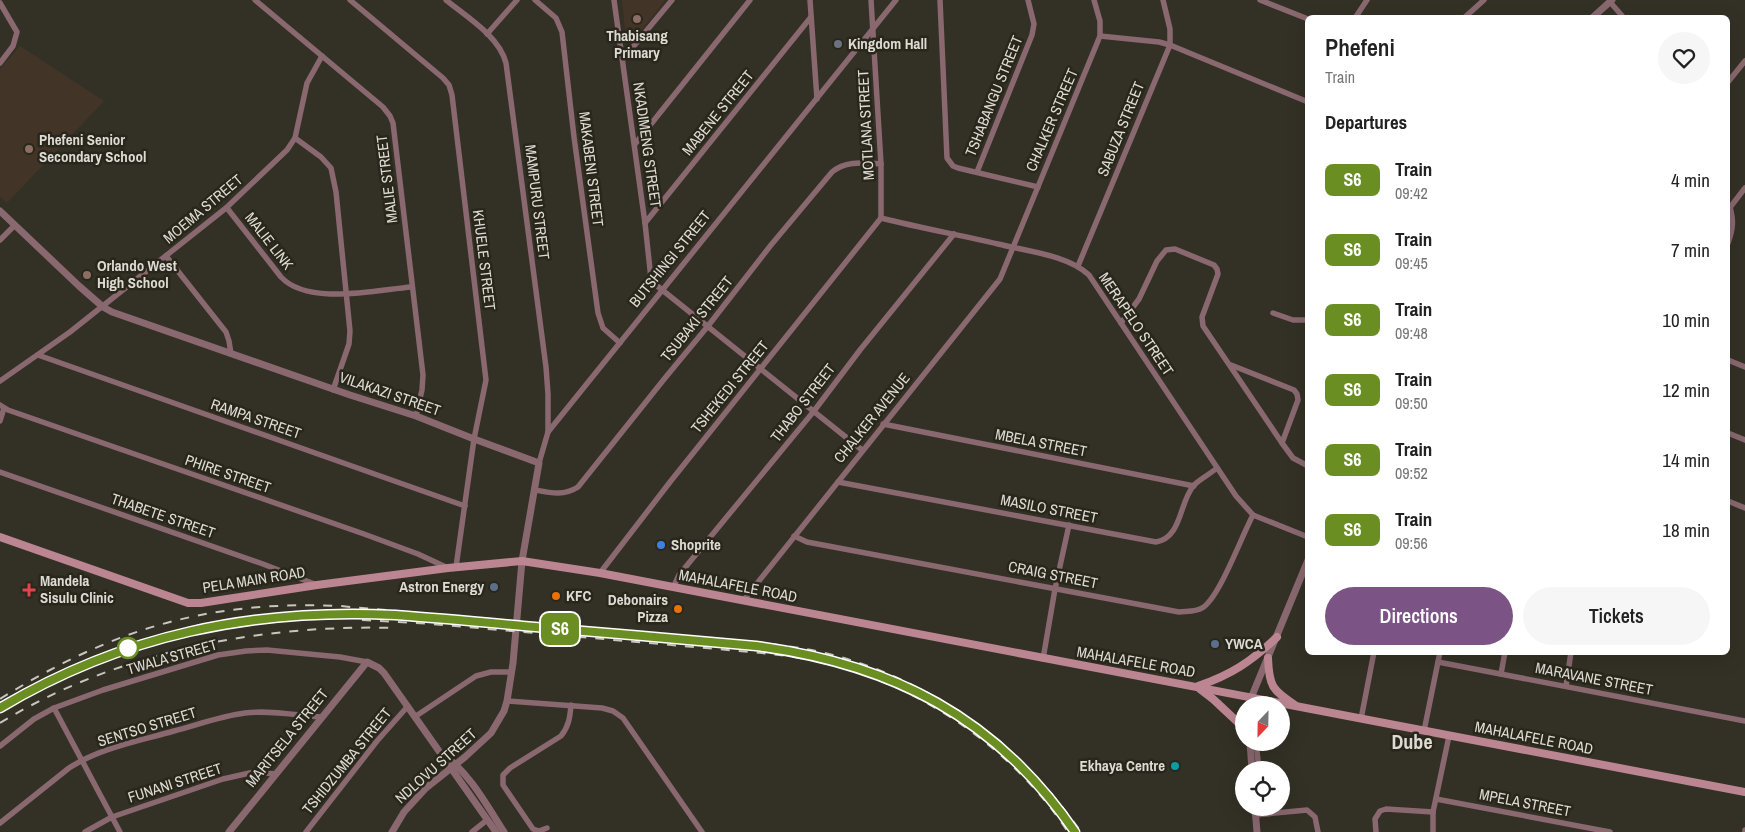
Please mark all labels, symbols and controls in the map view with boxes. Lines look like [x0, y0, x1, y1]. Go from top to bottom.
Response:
marker: Thabisang Primary [631, 13, 643, 25]
place label: Thabisang Primary [606, 25, 668, 63]
text: Phefeni [1325, 31, 1395, 63]
street label: TSHABANGU STREET [960, 32, 1028, 159]
button: heart [1658, 32, 1710, 84]
place label: Kingdom Hall [848, 33, 927, 54]
marker: Kingdom Hall [832, 38, 844, 50]
street label: MABENE STREET [677, 65, 759, 160]
street label: CHALKER STREET [1020, 65, 1083, 175]
text: Train [1325, 66, 1355, 88]
street label: MOTLANA STREET [852, 69, 879, 181]
street label: SABUZA STREET [1092, 78, 1149, 179]
street label: NKADIMENG STREET [628, 81, 667, 209]
text: Departures [1325, 109, 1407, 135]
street label: MAKABENI STREET [574, 110, 609, 228]
place label: Phefeni Senior Secondary School [39, 129, 146, 167]
street label: MALIE STREET [371, 133, 402, 224]
marker: Phefeni Senior Secondary School [23, 143, 35, 155]
street label: MAMPURU STREET [520, 143, 555, 261]
text: Train [1395, 156, 1432, 182]
text: S6 [1343, 167, 1362, 192]
text: 4 min [1671, 167, 1710, 193]
street label: MOEMA STREET [158, 169, 247, 248]
text: 09:42 [1395, 182, 1428, 204]
street label: BUTSHINGI STREET [624, 205, 715, 312]
street label: MALIE LINK [240, 208, 299, 274]
street label: KHUELE STREET [468, 208, 501, 312]
text: Train [1395, 226, 1432, 252]
text: S6 [1343, 237, 1362, 262]
text: 7 min [1671, 237, 1710, 263]
text: 09:45 [1395, 252, 1428, 274]
place label: Orlando West High School [97, 255, 177, 293]
street label: MERAPELO STREET [1094, 268, 1179, 380]
marker: Orlando West High School [81, 269, 93, 281]
street label: TSUBAKI STREET [656, 271, 738, 366]
text: Train [1395, 296, 1432, 322]
text: S6 [1343, 307, 1362, 332]
text: 10 min [1662, 307, 1710, 333]
text: 09:48 [1395, 322, 1428, 344]
street label: TSHEKEDI STREET [686, 336, 774, 437]
street label: THABO STREET [765, 359, 840, 446]
street label: VILAKAZI STREET [337, 366, 444, 421]
text: Train [1395, 366, 1432, 392]
street label: CHALKER AVENUE [829, 368, 915, 467]
text: S6 [1343, 377, 1362, 402]
text: 12 min [1662, 377, 1710, 403]
text: 09:50 [1395, 392, 1428, 414]
street label: RAMPA STREET [208, 393, 305, 444]
street label: MBELA STREET [993, 423, 1089, 462]
text: Train [1395, 436, 1432, 462]
text: S6 [1343, 447, 1362, 472]
text: 14 min [1662, 447, 1710, 473]
street label: PHIRE STREET [182, 449, 274, 498]
text: 09:52 [1395, 462, 1428, 484]
street label: THABETE STREET [108, 488, 218, 543]
street label: MASILO STREET [999, 489, 1100, 528]
text: Train [1395, 506, 1432, 532]
text: S6 [1343, 517, 1362, 542]
text: 18 min [1662, 517, 1710, 543]
text: 09:56 [1395, 532, 1428, 554]
place label: Shoprite [671, 534, 721, 555]
marker: Shoprite [655, 539, 667, 551]
street label: CRAIG STREET [1006, 556, 1100, 594]
street label: PELA MAIN ROAD [201, 561, 307, 598]
street label: MAHALAFELE ROAD [677, 564, 799, 607]
place label: Mandela Sisulu Clinic [40, 570, 114, 608]
place label: Astron Energy [399, 576, 484, 597]
marker: Astron Energy [488, 581, 500, 593]
marker: Mandela Sisulu Clinic [22, 583, 36, 597]
place label: KFC [566, 585, 591, 606]
button: Directions [1325, 587, 1513, 645]
button: Tickets [1523, 587, 1710, 645]
place label: Debonairs Pizza [608, 589, 668, 627]
marker: KFC [550, 590, 562, 602]
marker: Debonairs Pizza [672, 603, 684, 615]
line badge: S6 [538, 613, 582, 645]
text: S6 [551, 616, 569, 641]
street label: TWALA STREET [124, 633, 220, 679]
place label: YWCA [1225, 633, 1263, 654]
unlabelled marker [117, 637, 139, 659]
marker: YWCA [1209, 638, 1221, 650]
street label: MAHALAFELE ROAD [1075, 641, 1197, 682]
street label: MARAVANE STREET [1534, 657, 1655, 700]
street label: MARITSELA STREET [240, 684, 333, 791]
north arrow [1235, 696, 1290, 751]
map controls [1235, 696, 1290, 816]
street label: SENTSO STREET [95, 701, 199, 752]
street label: TSHIDZUMBA STREET [297, 703, 396, 818]
street label: MAHALAFELE ROAD [1473, 716, 1595, 759]
street label: NDLOVU STREET [390, 723, 481, 808]
district label: Dube [1392, 728, 1433, 755]
place label: Ekhaya Centre [1080, 755, 1165, 776]
street label: FUNANI STREET [125, 757, 225, 808]
marker: Ekhaya Centre [1169, 760, 1181, 772]
button: locate [1235, 761, 1290, 816]
street label: MPELA STREET [1477, 783, 1573, 822]

